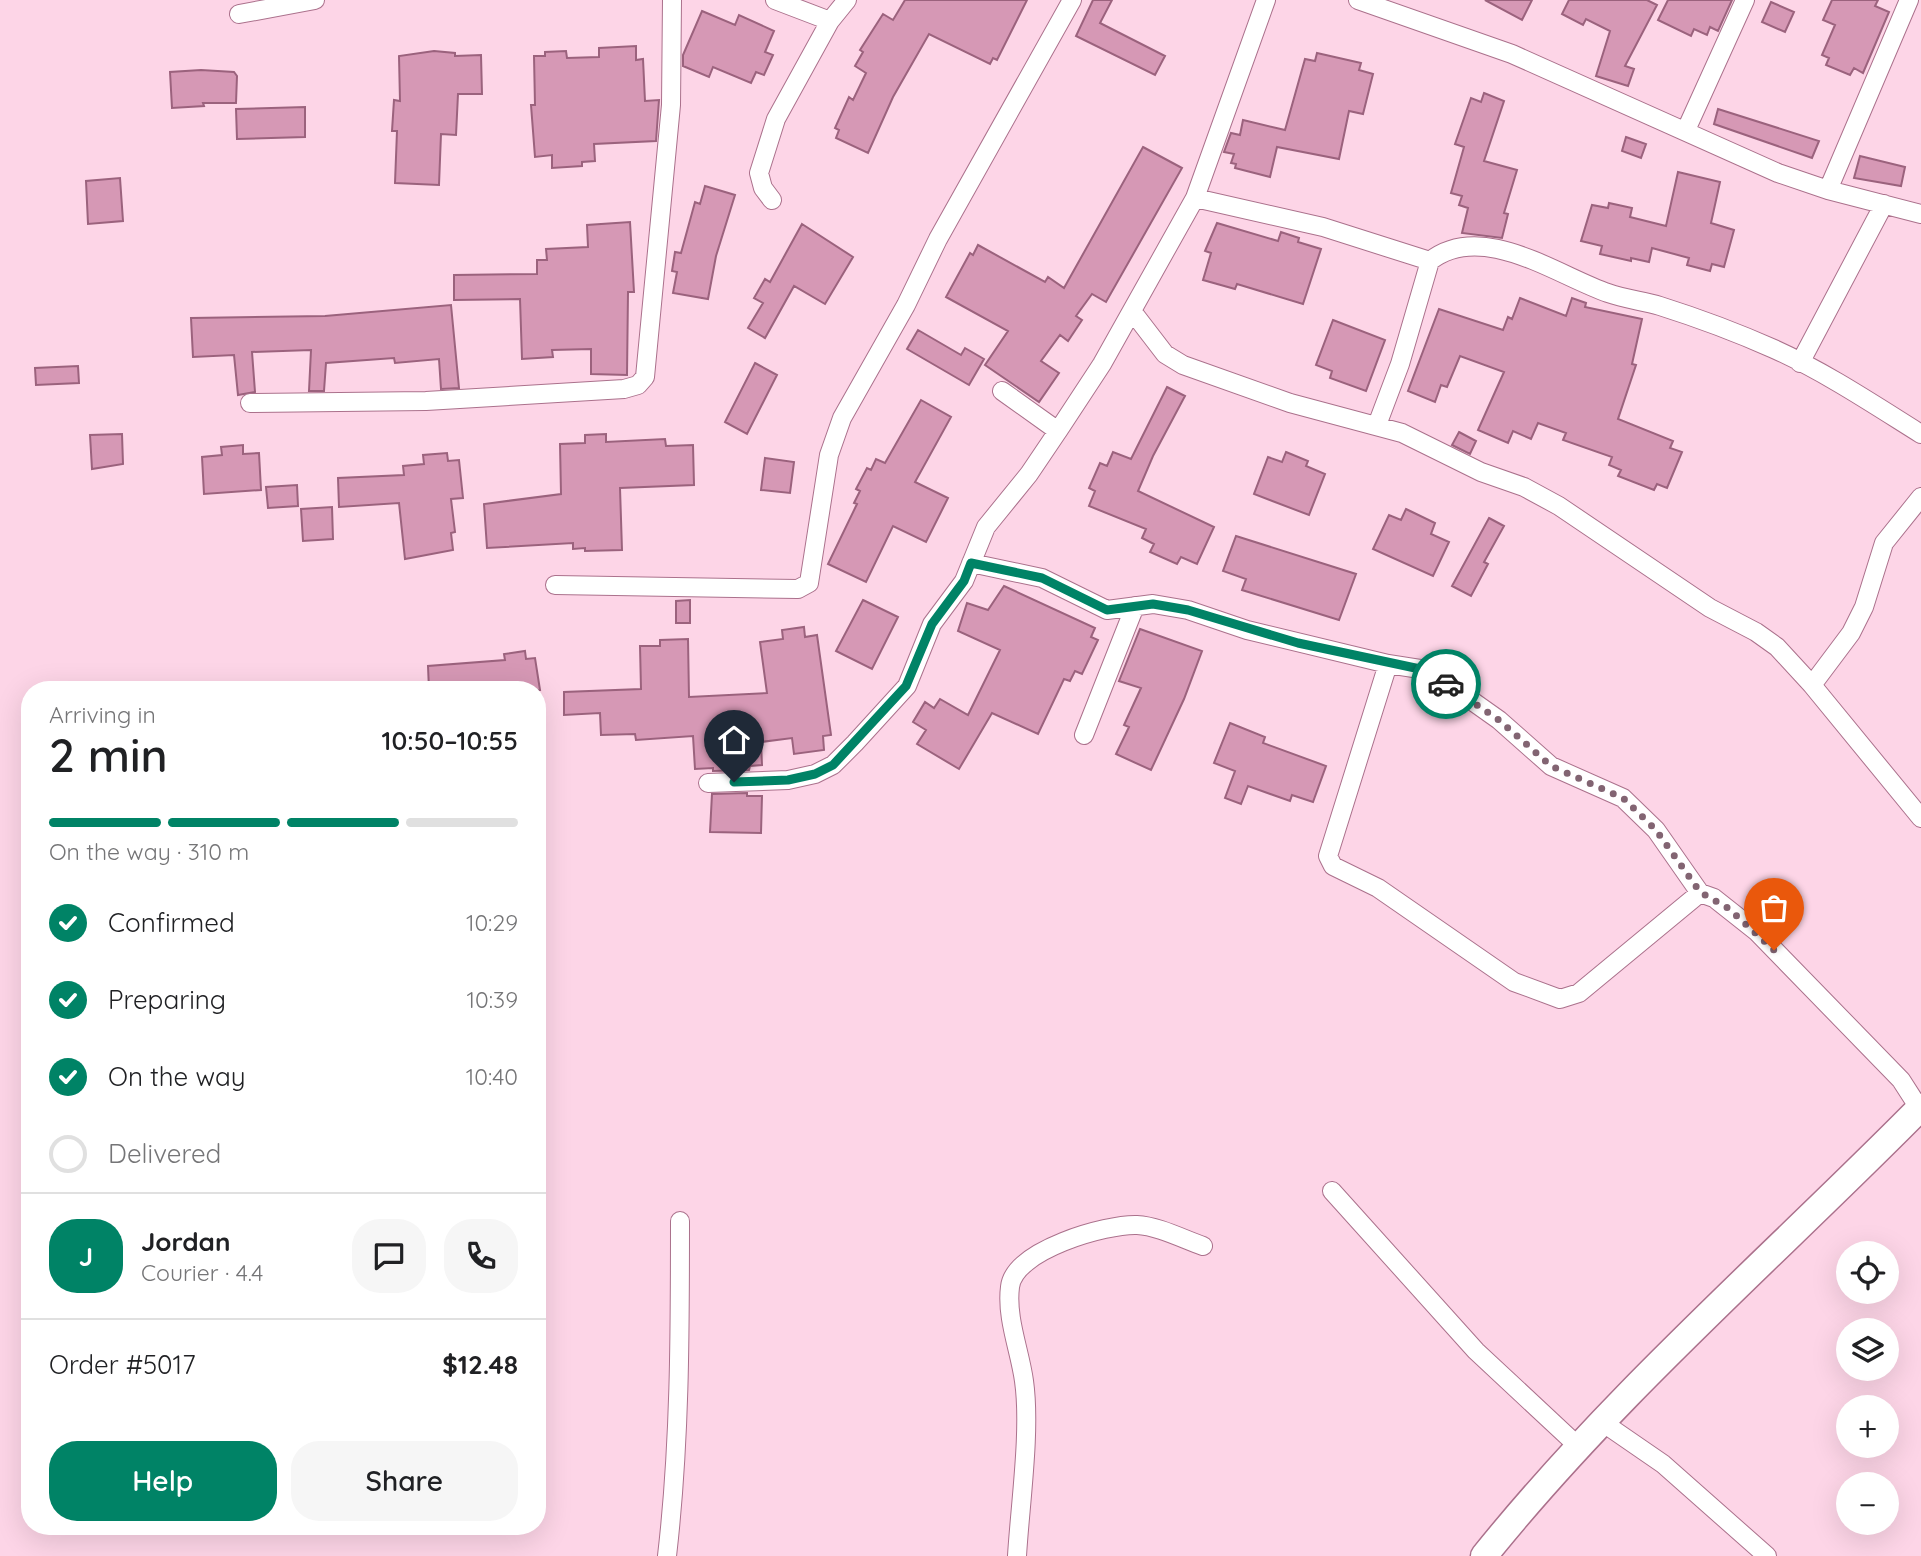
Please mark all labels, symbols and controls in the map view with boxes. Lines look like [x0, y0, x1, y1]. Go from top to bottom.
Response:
courier [1411, 649, 1481, 719]
icon: car [1427, 665, 1465, 703]
text: Arriving in [49, 700, 156, 729]
pin [704, 710, 764, 782]
icon: home [715, 721, 753, 759]
text: 10:50–10:55 [382, 724, 518, 757]
text: 2 min [49, 726, 168, 784]
text: On the way · 310 m [49, 837, 249, 866]
pin [1744, 878, 1804, 950]
icon: bag [1755, 889, 1793, 927]
icon: check [49, 904, 87, 942]
text: Confirmed [108, 906, 235, 939]
text: 10:29 [466, 908, 518, 937]
icon: check [49, 981, 87, 1019]
text: Preparing [108, 983, 226, 1016]
text: 10:39 [467, 985, 518, 1014]
icon: check [49, 1058, 87, 1096]
text: On the way [108, 1060, 246, 1093]
text: 10:40 [466, 1062, 518, 1091]
text: Delivered [108, 1137, 221, 1170]
button: chat [352, 1219, 426, 1293]
button: phone [444, 1219, 518, 1293]
text: Jordan [141, 1225, 230, 1258]
text: J [79, 1240, 93, 1273]
map controls [1836, 1241, 1899, 1535]
button: locate [1836, 1241, 1899, 1304]
text: Courier · 4.4 [141, 1258, 263, 1287]
button: layers [1836, 1318, 1899, 1381]
text: Order #5017 [49, 1348, 196, 1381]
text: $12.48 [442, 1348, 518, 1381]
button: + [1836, 1395, 1899, 1458]
button: Help [49, 1441, 277, 1521]
button: Share [291, 1441, 518, 1521]
button: − [1836, 1472, 1899, 1535]

